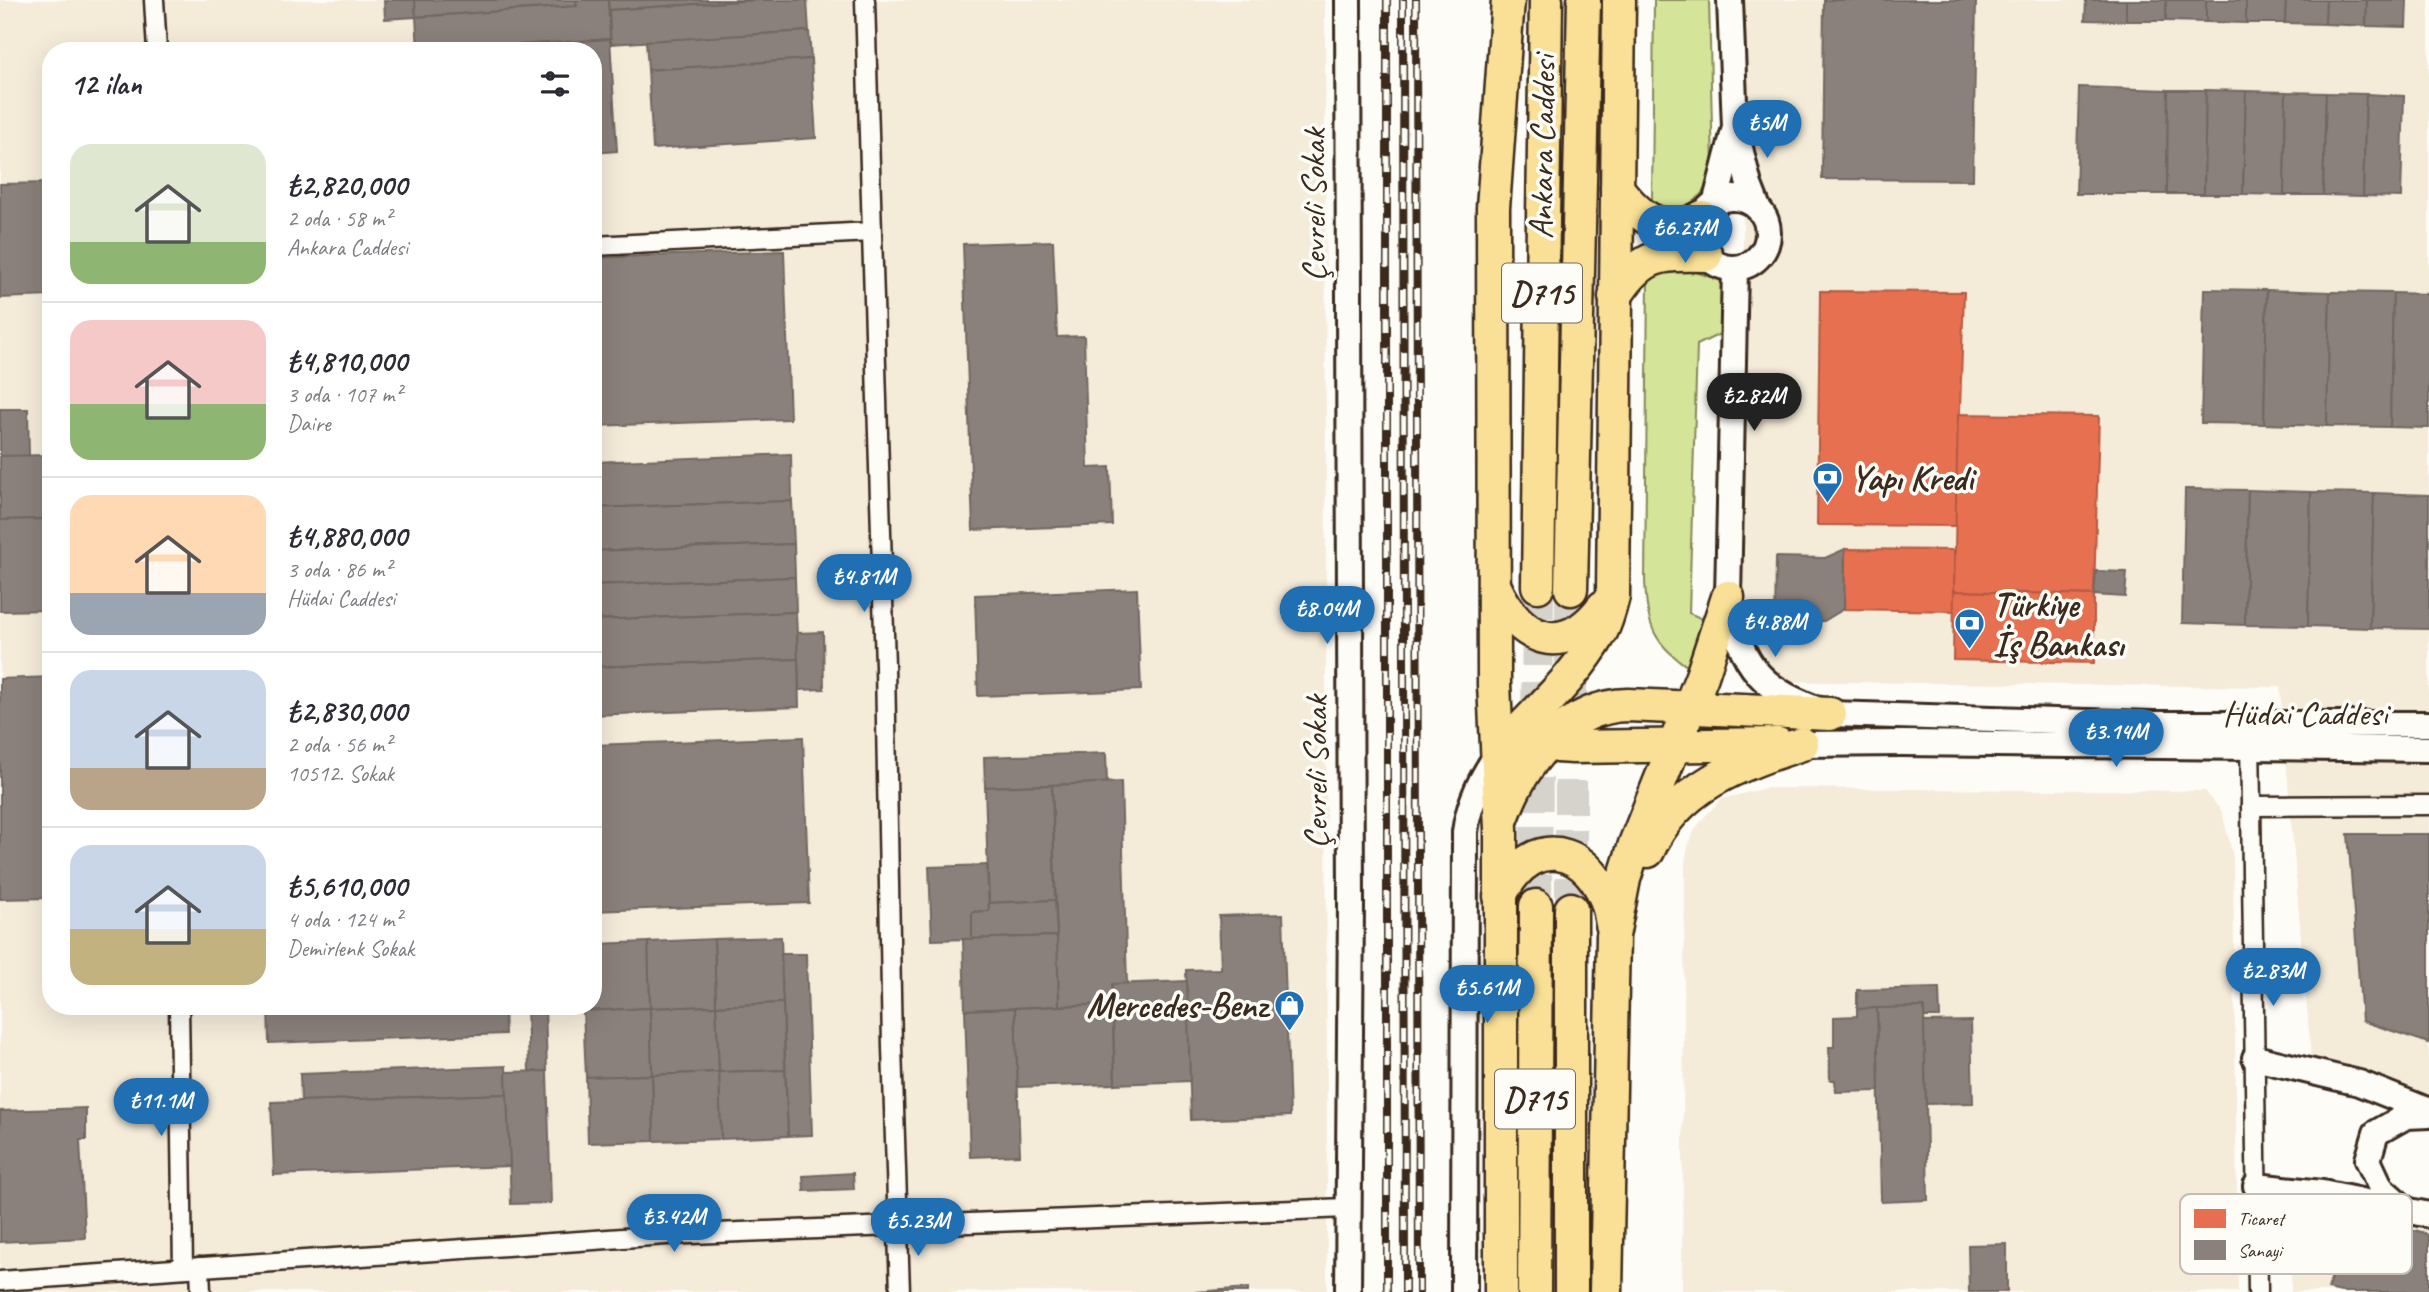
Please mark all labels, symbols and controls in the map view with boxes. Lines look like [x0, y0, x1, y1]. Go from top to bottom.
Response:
street label: Ankara Caddesi [1518, 50, 1566, 240]
text: 12 ilan [70, 65, 142, 103]
icon: filters [536, 65, 574, 103]
pin: ₺5M [1733, 100, 1801, 160]
text: ₺5M [1748, 108, 1786, 137]
street label: Çevreli Sokak [1291, 126, 1336, 282]
text: ₺2,820,000 [287, 166, 407, 204]
icon: home [126, 172, 210, 256]
text: 2 oda · 58 m² [287, 204, 391, 233]
pin: ₺6.27M [1628, 205, 1742, 265]
text: ₺6.27M [1653, 213, 1717, 242]
text: Ankara Caddesi [287, 233, 408, 262]
road number: D715 [1502, 264, 1582, 322]
text: ₺4,810,000 [287, 342, 407, 380]
icon: home [126, 348, 210, 432]
pin: ₺2.82M [1697, 374, 1811, 433]
text: 3 oda · 107 m² [287, 380, 402, 409]
text: ₺2.82M [1723, 381, 1785, 410]
text: Daire [287, 409, 330, 438]
place label: Yapı Kredi [1851, 456, 1977, 501]
bank icon: Yapı Kredi [1811, 461, 1845, 505]
text: ₺4,880,000 [287, 517, 407, 555]
icon: home [126, 523, 210, 607]
pin: ₺4.81M [807, 554, 921, 614]
text: 3 oda · 86 m² [287, 555, 391, 584]
text: ₺4.81M [833, 562, 895, 591]
place label: Türkiye İş Bankası [1993, 582, 2126, 667]
text: Hüdai Caddesi [287, 584, 395, 613]
pin: ₺8.04M [1270, 586, 1384, 646]
text: ₺8.04M [1296, 594, 1358, 623]
pin: ₺4.88M [1718, 600, 1832, 659]
text: ₺4.88M [1744, 607, 1806, 636]
bank icon: Türkiye İş Bankası [1953, 607, 1987, 651]
street label: Hüdai Caddesi [2223, 691, 2392, 736]
text: ₺2,830,000 [287, 692, 407, 730]
street label: Çevreli Sokak [1293, 693, 1338, 849]
icon: home [126, 698, 210, 782]
pin: ₺3.14M [2059, 710, 2173, 769]
text: ₺3.14M [2085, 717, 2147, 746]
text: 2 oda · 56 m² [287, 730, 391, 759]
text: 10512. Sokak [287, 759, 394, 788]
text: ₺5,610,000 [287, 867, 407, 905]
icon: home [126, 873, 210, 957]
text: 4 oda · 124 m² [287, 905, 402, 934]
text: Demirlenk Sokak [287, 934, 414, 963]
pin: ₺2.83M [2216, 948, 2330, 1008]
text: ₺2.83M [2242, 956, 2304, 985]
pin: ₺5.61M [1430, 965, 1544, 1025]
text: ₺5.61M [1456, 973, 1518, 1002]
place label: Mercedes-Benz [1086, 983, 1271, 1028]
shop icon: Mercedes-Benz [1273, 988, 1307, 1032]
road number: D715 [1495, 1070, 1575, 1128]
pin: ₺11.1M [104, 1078, 218, 1138]
text: ₺11.1M [130, 1086, 192, 1115]
pin: ₺3.42M [617, 1194, 731, 1254]
legend [2180, 1194, 2412, 1274]
pin: ₺5.23M [861, 1198, 975, 1258]
text: ₺3.42M [643, 1202, 705, 1231]
text: ₺5.23M [887, 1206, 949, 1235]
text: Ticaret [2238, 1207, 2287, 1231]
text: Sanayi [2238, 1239, 2284, 1263]

